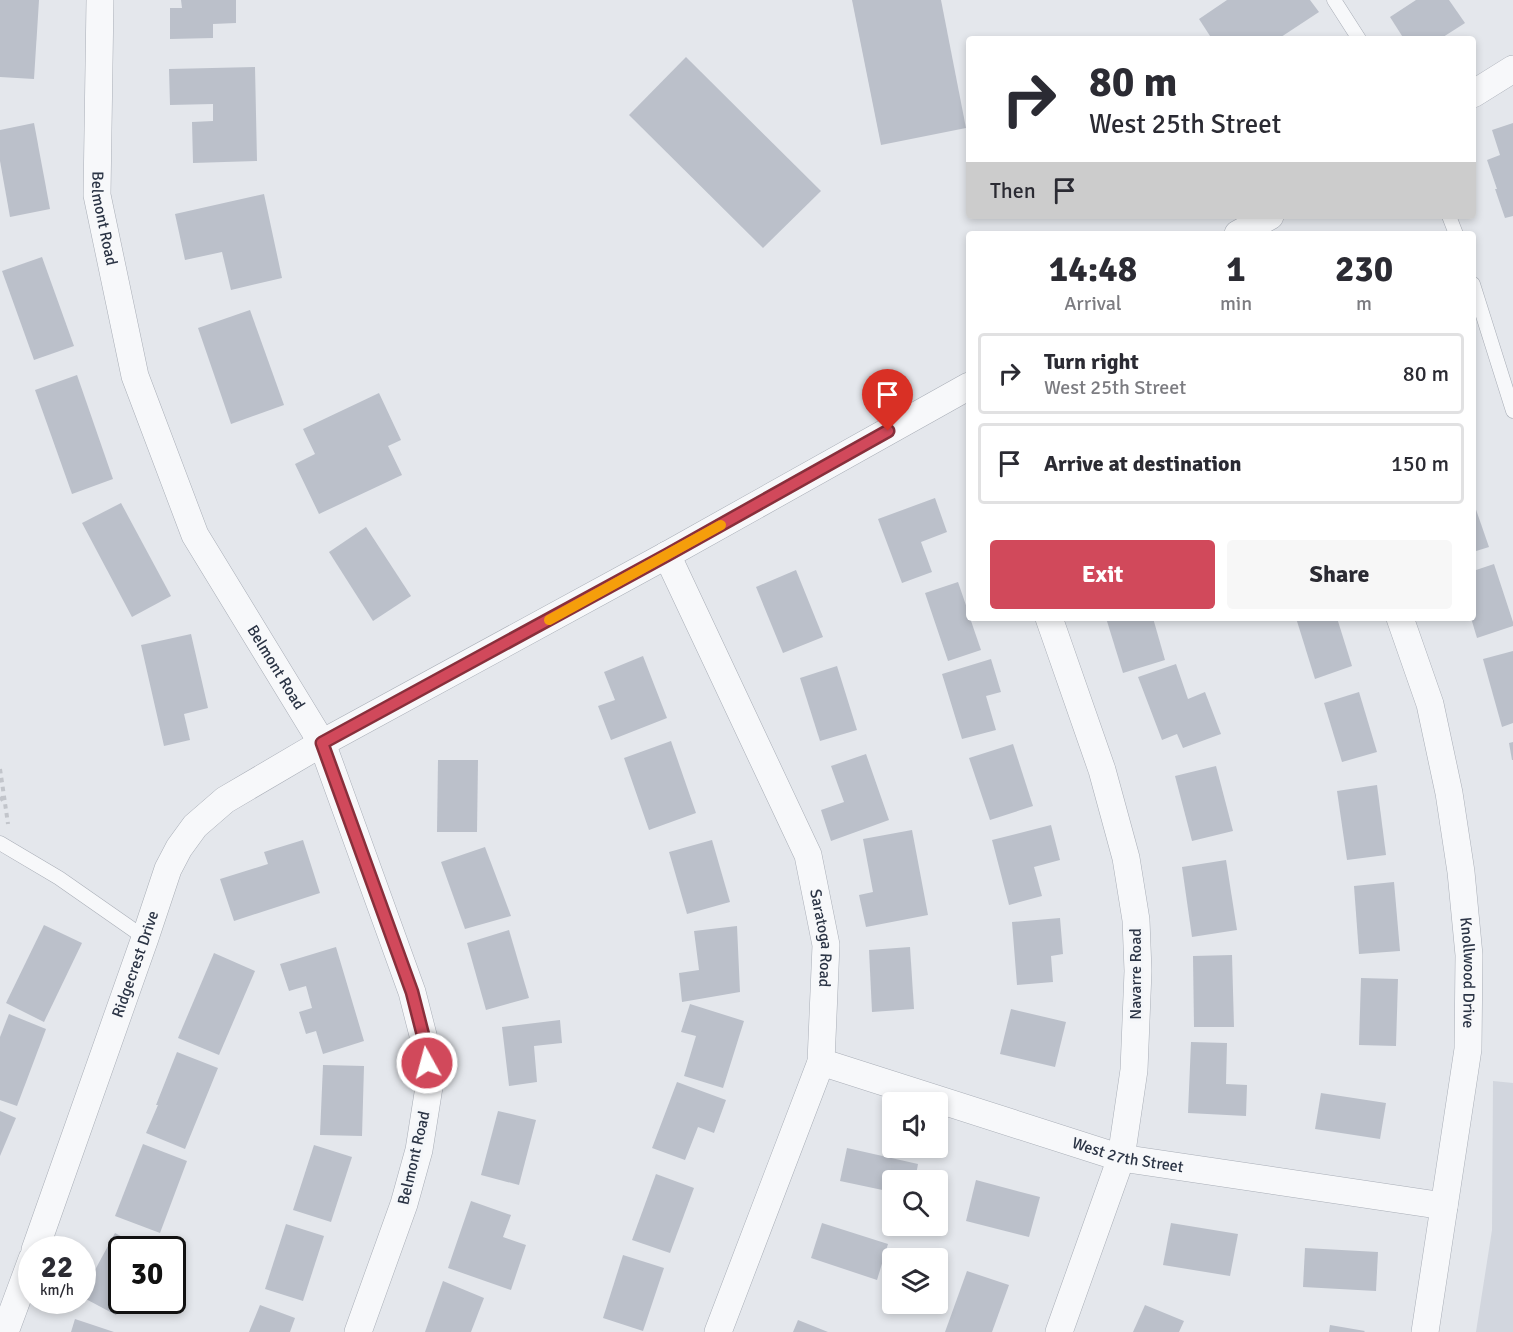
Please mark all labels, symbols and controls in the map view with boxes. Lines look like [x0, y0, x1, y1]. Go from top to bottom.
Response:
text: 80 m [1089, 57, 1178, 108]
icon: right [990, 60, 1068, 138]
text: West 25th Street [1089, 108, 1281, 141]
street label: Belmont Road [87, 171, 122, 267]
icon: arrive [1048, 174, 1081, 207]
text: Then [990, 177, 1036, 204]
text: 14:48 [1049, 247, 1137, 292]
text: 1 [1226, 247, 1246, 292]
text: 230 [1335, 247, 1393, 292]
text: Arrival [1064, 291, 1122, 316]
text: min [1220, 291, 1252, 316]
text: m [1356, 291, 1372, 316]
text: Turn right [1044, 348, 1139, 375]
icon: right [993, 357, 1026, 390]
text: 80 m [1403, 360, 1449, 387]
pin [862, 369, 913, 431]
text: West 25th Street [1044, 375, 1186, 400]
icon: arrive [871, 378, 904, 411]
icon: arrive [993, 447, 1026, 480]
text: Arrive at destination [1044, 450, 1241, 477]
text: 150 m [1391, 450, 1449, 477]
button: Exit [990, 540, 1215, 609]
button: Share [1227, 540, 1452, 609]
street label: Belmont Road [242, 621, 309, 713]
street label: Saratoga Road [805, 887, 836, 988]
street label: Ridgecrest Drive [108, 908, 163, 1020]
street label: Knollwood Drive [1455, 916, 1479, 1029]
street label: Navarre Road [1126, 928, 1146, 1020]
position arrow [395, 1031, 459, 1095]
map controls [882, 1092, 948, 1314]
button: sound [882, 1092, 948, 1158]
street label: Belmont Road [394, 1109, 434, 1207]
street label: West 27th Street [1069, 1133, 1185, 1177]
button: search [882, 1170, 948, 1236]
speed limit sign: 30 [108, 1236, 186, 1314]
button: layers [882, 1248, 948, 1314]
text: 22 [41, 1249, 73, 1286]
text: km/h [40, 1281, 74, 1299]

